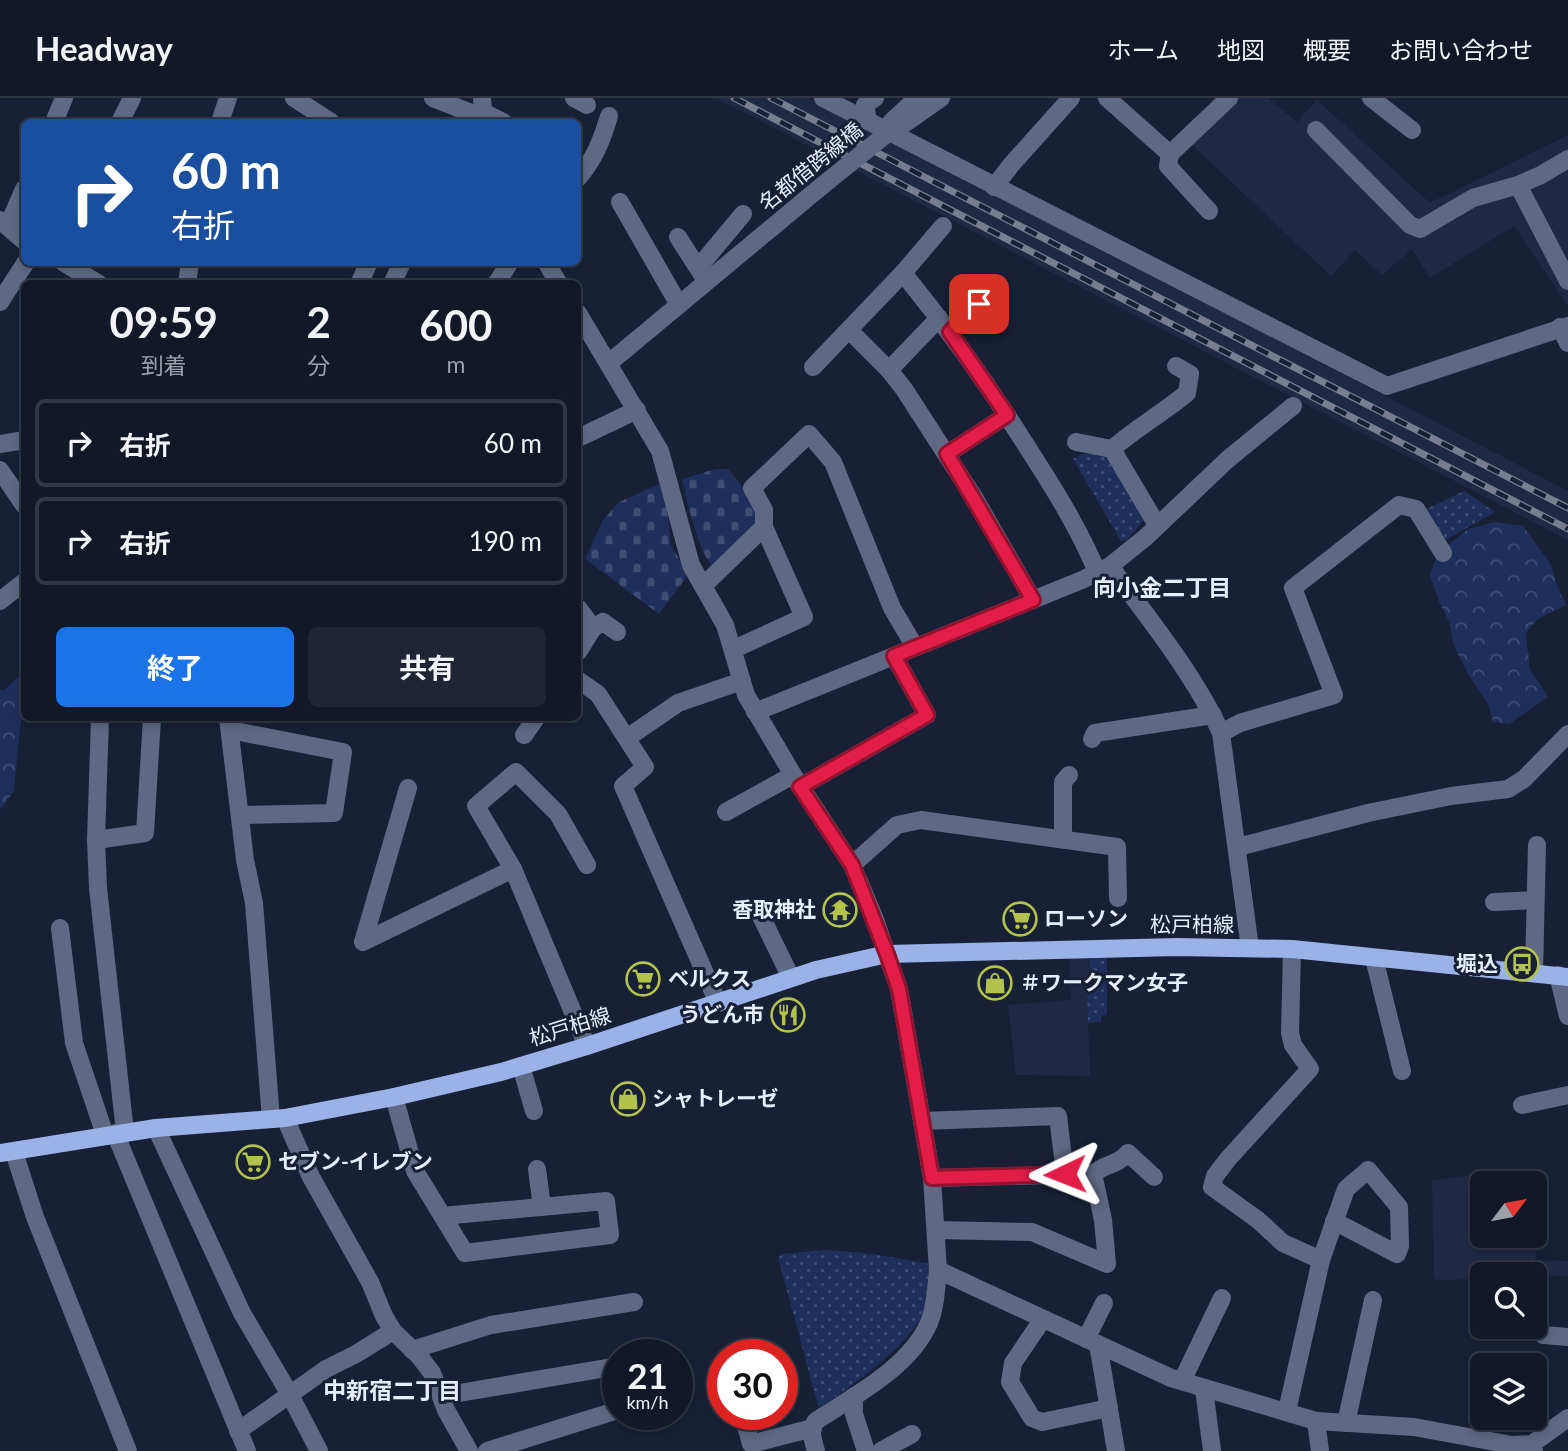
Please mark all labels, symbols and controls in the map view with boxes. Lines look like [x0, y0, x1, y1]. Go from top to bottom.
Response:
text: Headway [35, 28, 173, 68]
text: ホーム [1108, 35, 1179, 64]
text: 地図 [1217, 35, 1265, 64]
text: 概要 [1303, 35, 1351, 64]
text: お問い合わせ [1389, 35, 1533, 64]
street label: 名都借跨線橋 [753, 116, 867, 215]
text: 60 m [171, 141, 281, 199]
icon: right [56, 147, 147, 238]
text: 右折 [171, 205, 235, 244]
pin [949, 274, 1009, 334]
icon: arrive [960, 285, 998, 323]
text: 09:59 [110, 297, 218, 347]
text: 2 [306, 297, 331, 347]
text: 600 [419, 300, 492, 350]
text: m [446, 350, 465, 378]
text: 到着 [141, 351, 187, 379]
text: 分 [307, 351, 330, 379]
icon: right [60, 424, 98, 462]
text: 60 m [484, 427, 542, 459]
text: 右折 [119, 429, 171, 461]
icon: right [60, 522, 98, 560]
text: 190 m [469, 525, 542, 557]
text: 右折 [119, 527, 171, 559]
district label: 向小金二丁目 [1093, 573, 1231, 601]
button: 終了 [56, 627, 294, 707]
button: 共有 [308, 627, 546, 707]
temple icon: 香取神社 [821, 891, 859, 929]
place label: 香取神社 [732, 896, 816, 921]
supermarket icon: ローソン [1001, 900, 1039, 938]
place label: ローソン [1044, 905, 1128, 930]
street label: 松戸柏線 [1150, 911, 1234, 936]
bus stop icon: 堀込 [1503, 945, 1541, 983]
place label: 堀込 [1456, 950, 1498, 975]
supermarket icon: ベルクス [624, 960, 662, 998]
shop icon: ＃ワークマン女子 [976, 964, 1014, 1002]
place label: ベルクス [668, 965, 751, 990]
place label: ＃ワークマン女子 [1020, 969, 1188, 994]
restaurant icon: うどん市 [769, 996, 807, 1034]
street label: 松戸柏線 [526, 1001, 613, 1050]
place label: うどん市 [680, 1001, 764, 1026]
shop icon: シャトレーゼ [609, 1080, 647, 1118]
place label: シャトレーゼ [652, 1085, 778, 1110]
position arrow [1028, 1137, 1102, 1211]
supermarket icon: セブン-イレブン [234, 1143, 272, 1181]
place label: セブン-イレブン [278, 1148, 433, 1173]
north arrow [1470, 1171, 1547, 1248]
map controls [1470, 1171, 1547, 1430]
button: search [1470, 1262, 1547, 1339]
speed limit sign: 30 [707, 1339, 798, 1430]
button: layers [1470, 1353, 1547, 1430]
text: 21 [627, 1354, 668, 1396]
district label: 中新宿二丁目 [323, 1376, 461, 1404]
text: km/h [626, 1391, 669, 1413]

